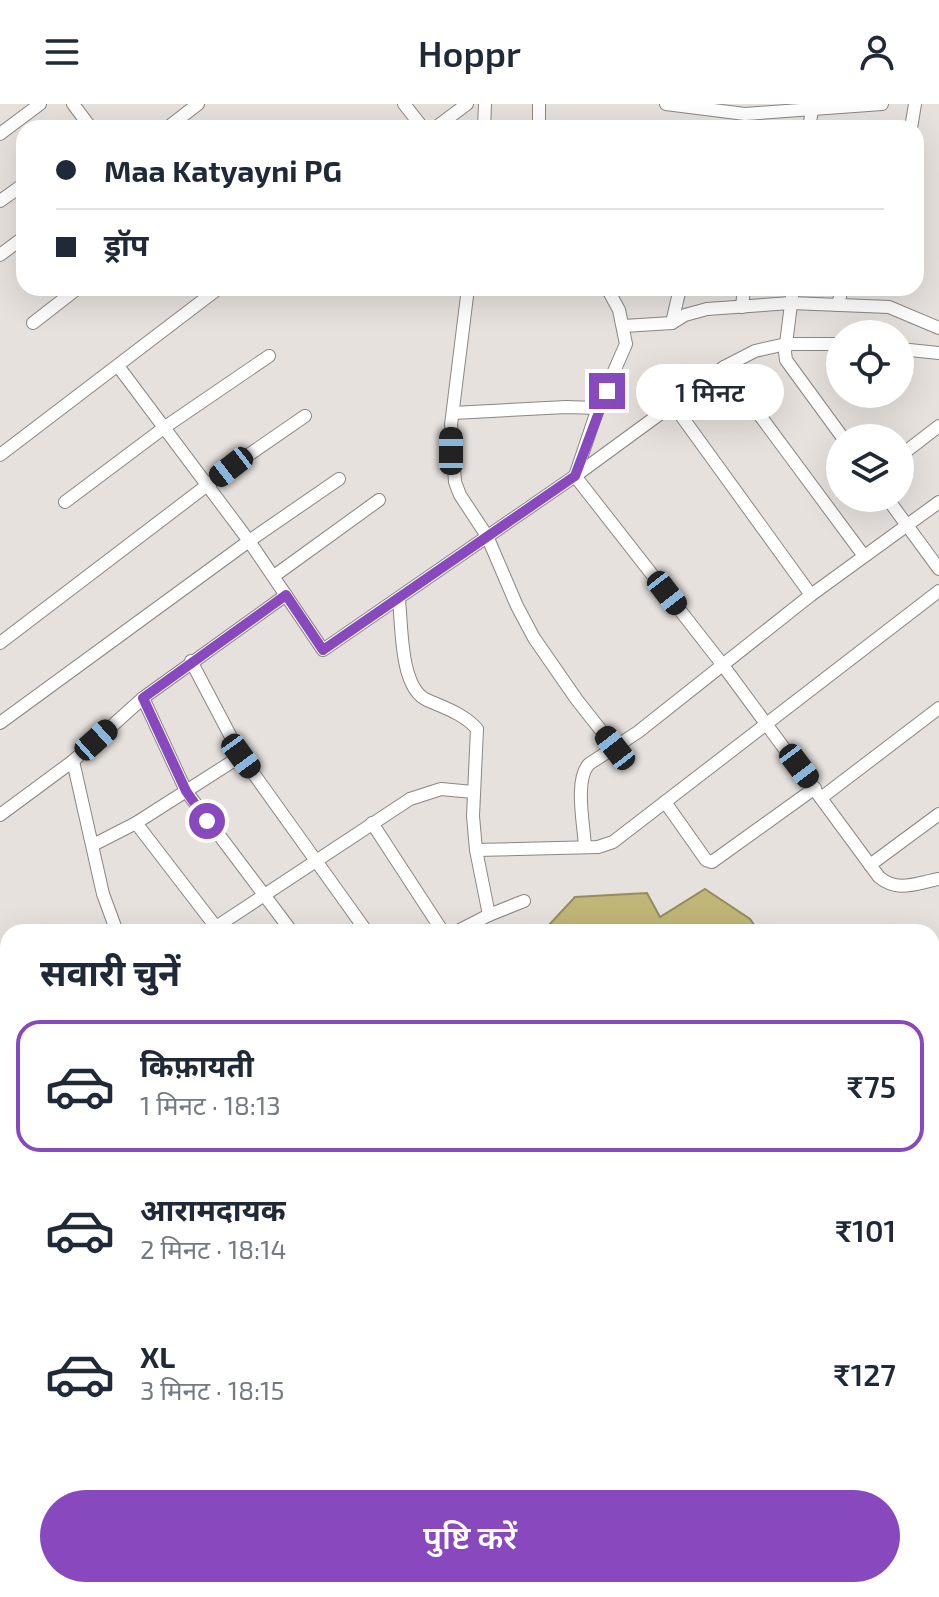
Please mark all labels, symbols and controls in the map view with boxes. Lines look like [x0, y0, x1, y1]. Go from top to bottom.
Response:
icon: menu [40, 30, 84, 74]
icon: person [855, 30, 899, 74]
text: Hoppr [418, 31, 521, 74]
text: Maa Katyayni PG [104, 152, 342, 188]
text: ड्रॉप [104, 226, 148, 262]
map controls [826, 320, 914, 512]
button: locate [826, 320, 914, 408]
callout: 1 मिनट [635, 363, 783, 419]
route end [589, 373, 625, 409]
text: 1 मिनट [675, 376, 745, 407]
button: layers [826, 424, 914, 512]
car [439, 427, 463, 475]
car [205, 443, 257, 491]
car [643, 567, 691, 619]
car [70, 715, 122, 765]
car [591, 722, 639, 774]
car [217, 730, 265, 782]
car [775, 740, 823, 792]
route start [189, 803, 225, 839]
text: सवारी चुनें [40, 950, 180, 993]
text: किफ़ायती [140, 1047, 254, 1083]
icon: car [44, 1050, 116, 1122]
text: ₹75 [847, 1068, 896, 1104]
text: 1 मिनट · 18:13 [140, 1089, 281, 1120]
text: आरामदायक [140, 1191, 286, 1227]
icon: car [44, 1194, 116, 1266]
text: ₹101 [835, 1212, 896, 1248]
text: 2 मिनट · 18:14 [140, 1233, 287, 1264]
icon: car [44, 1338, 116, 1410]
text: XL [140, 1338, 175, 1374]
text: ₹127 [833, 1356, 896, 1392]
text: 3 मिनट · 18:15 [140, 1374, 284, 1405]
button: पुष्टि करें [40, 1490, 900, 1582]

